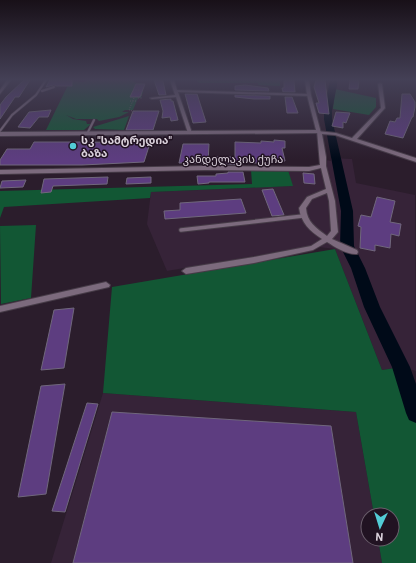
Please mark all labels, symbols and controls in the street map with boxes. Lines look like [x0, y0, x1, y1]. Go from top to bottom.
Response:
place label: სკ "სამტრედია" ბაზა [81, 134, 173, 160]
marker: სკ "სამტრედია" ბაზა [68, 141, 78, 151]
street label: კანდელაკის ქუჩა [183, 153, 283, 166]
north arrow [360, 507, 400, 547]
text: N [375, 530, 384, 543]

